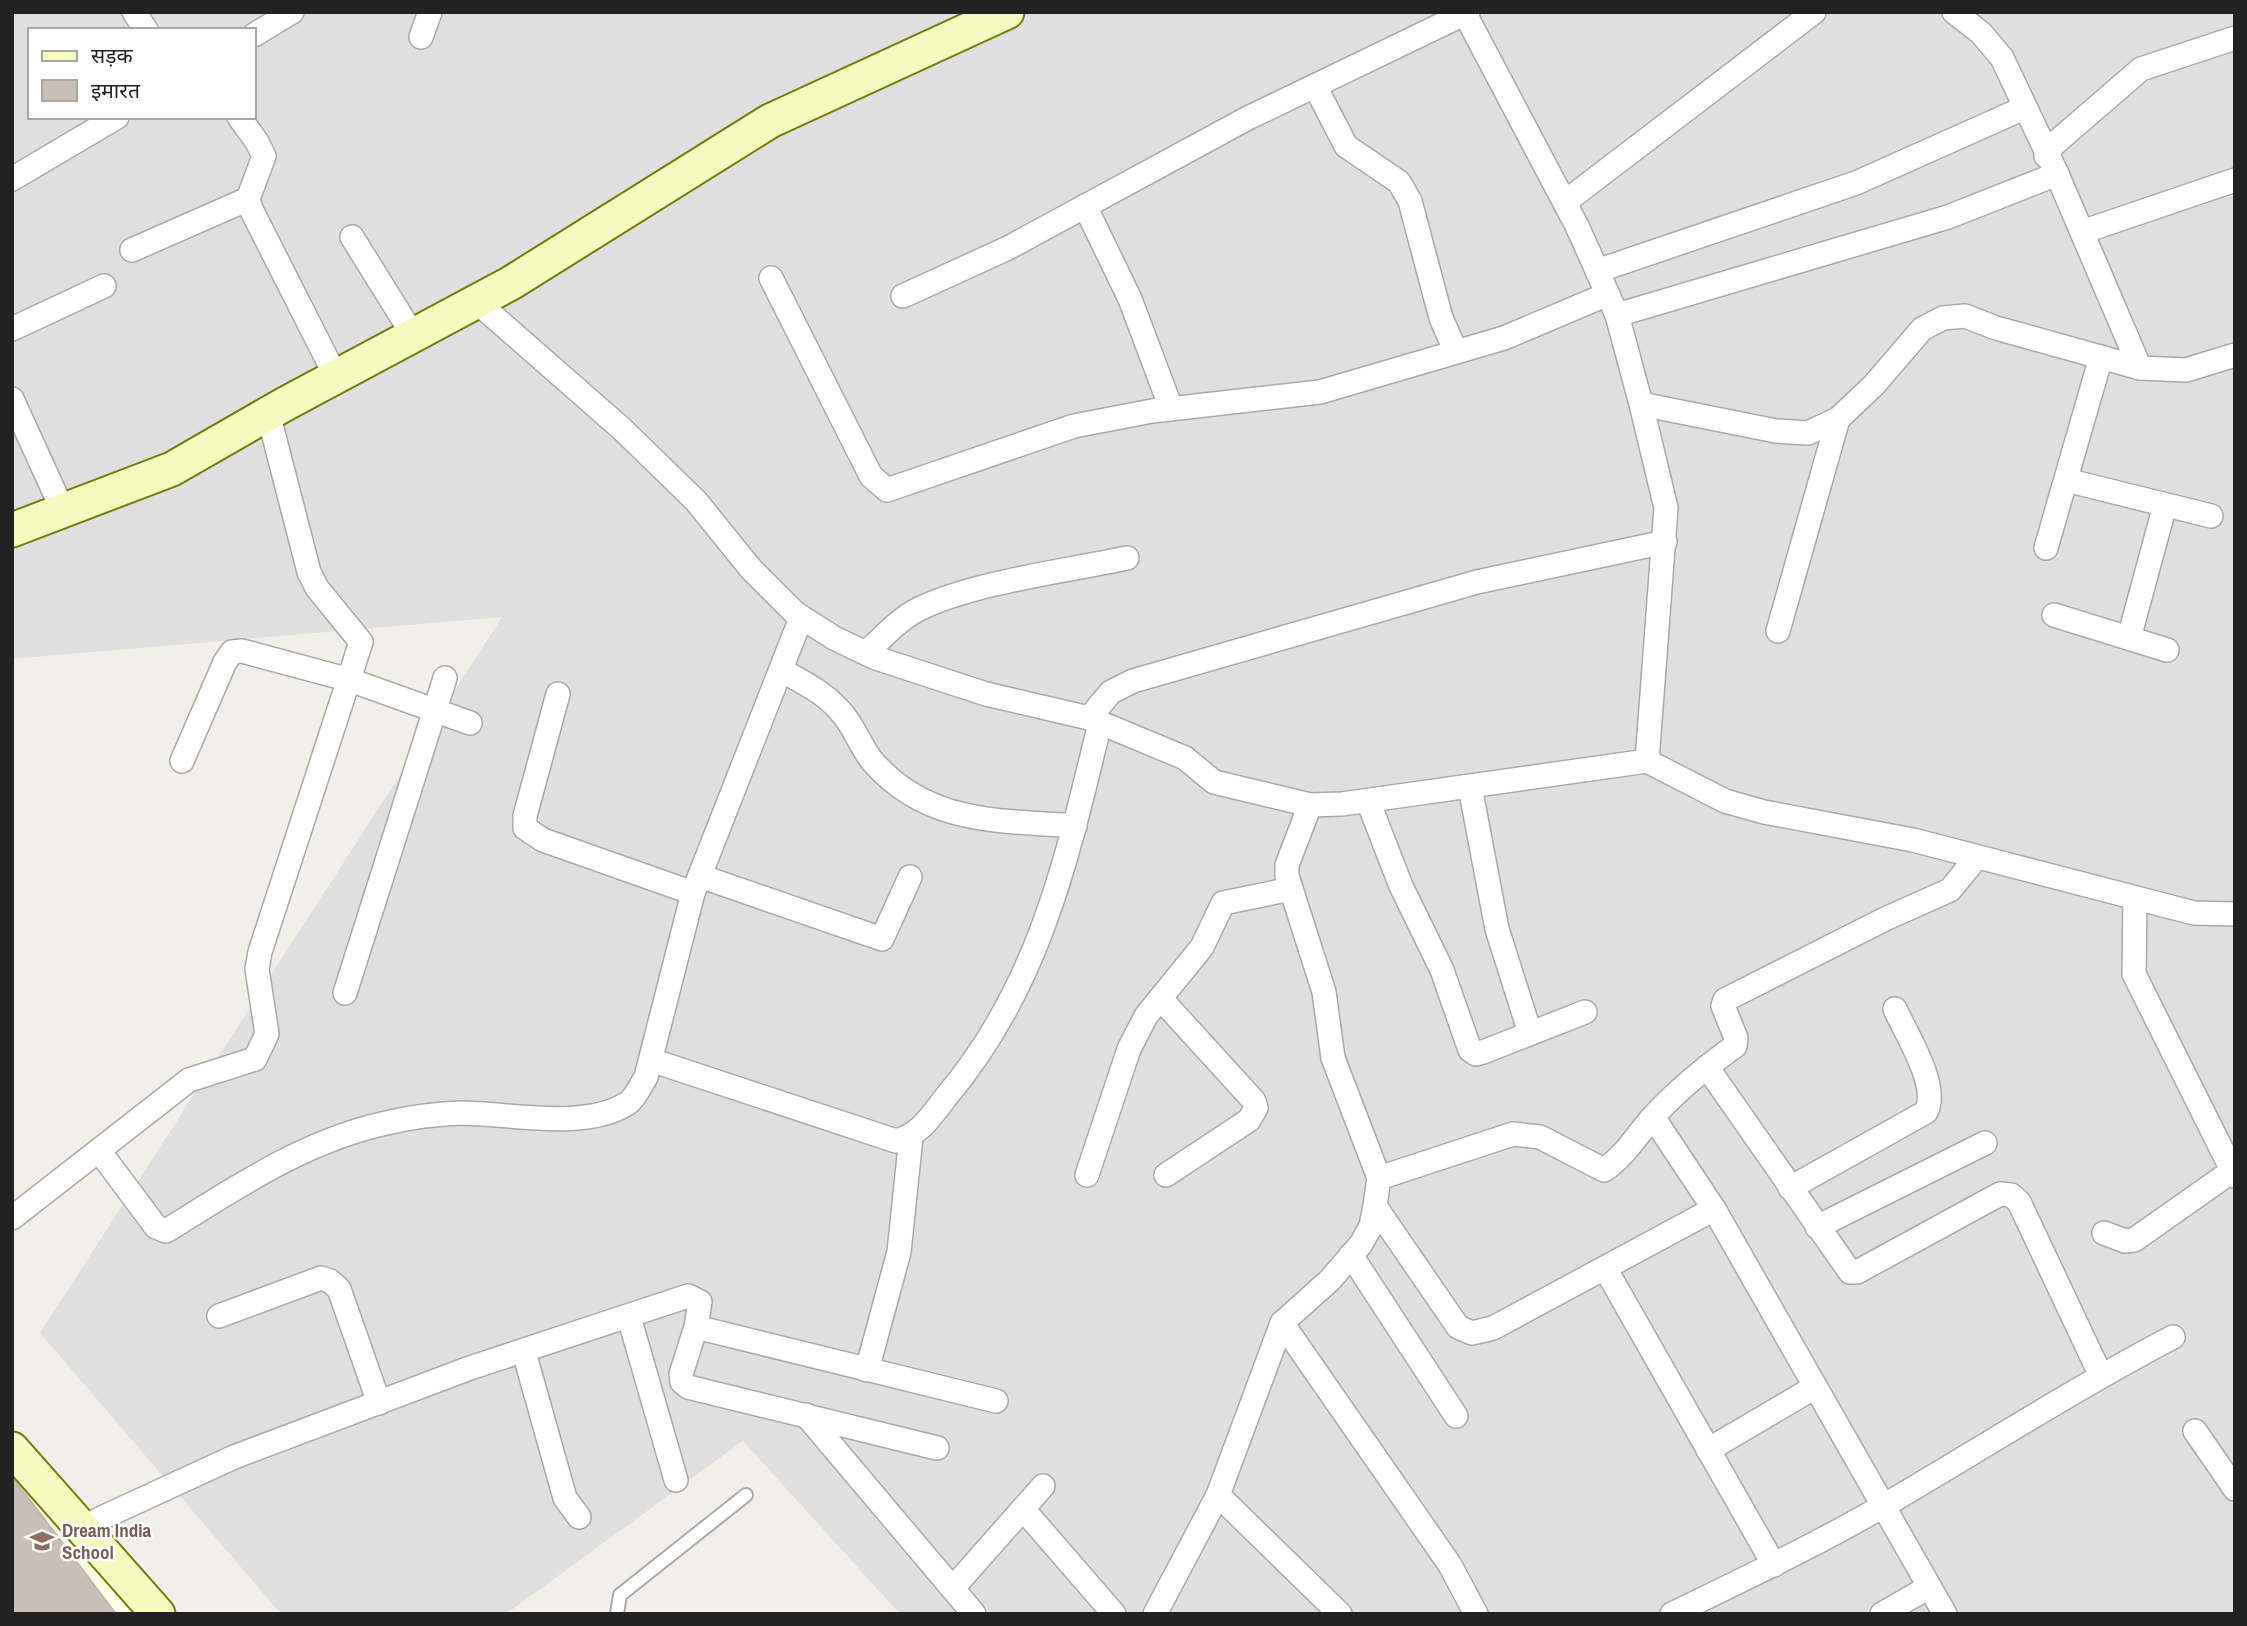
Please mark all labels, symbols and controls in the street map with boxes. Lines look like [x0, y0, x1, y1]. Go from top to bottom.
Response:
legend [28, 28, 256, 119]
text: सड़क [91, 41, 133, 70]
text: इमारत [91, 76, 141, 105]
place label: Dream India School [62, 1517, 152, 1565]
school or university icon: Dream India School [28, 1527, 56, 1555]

